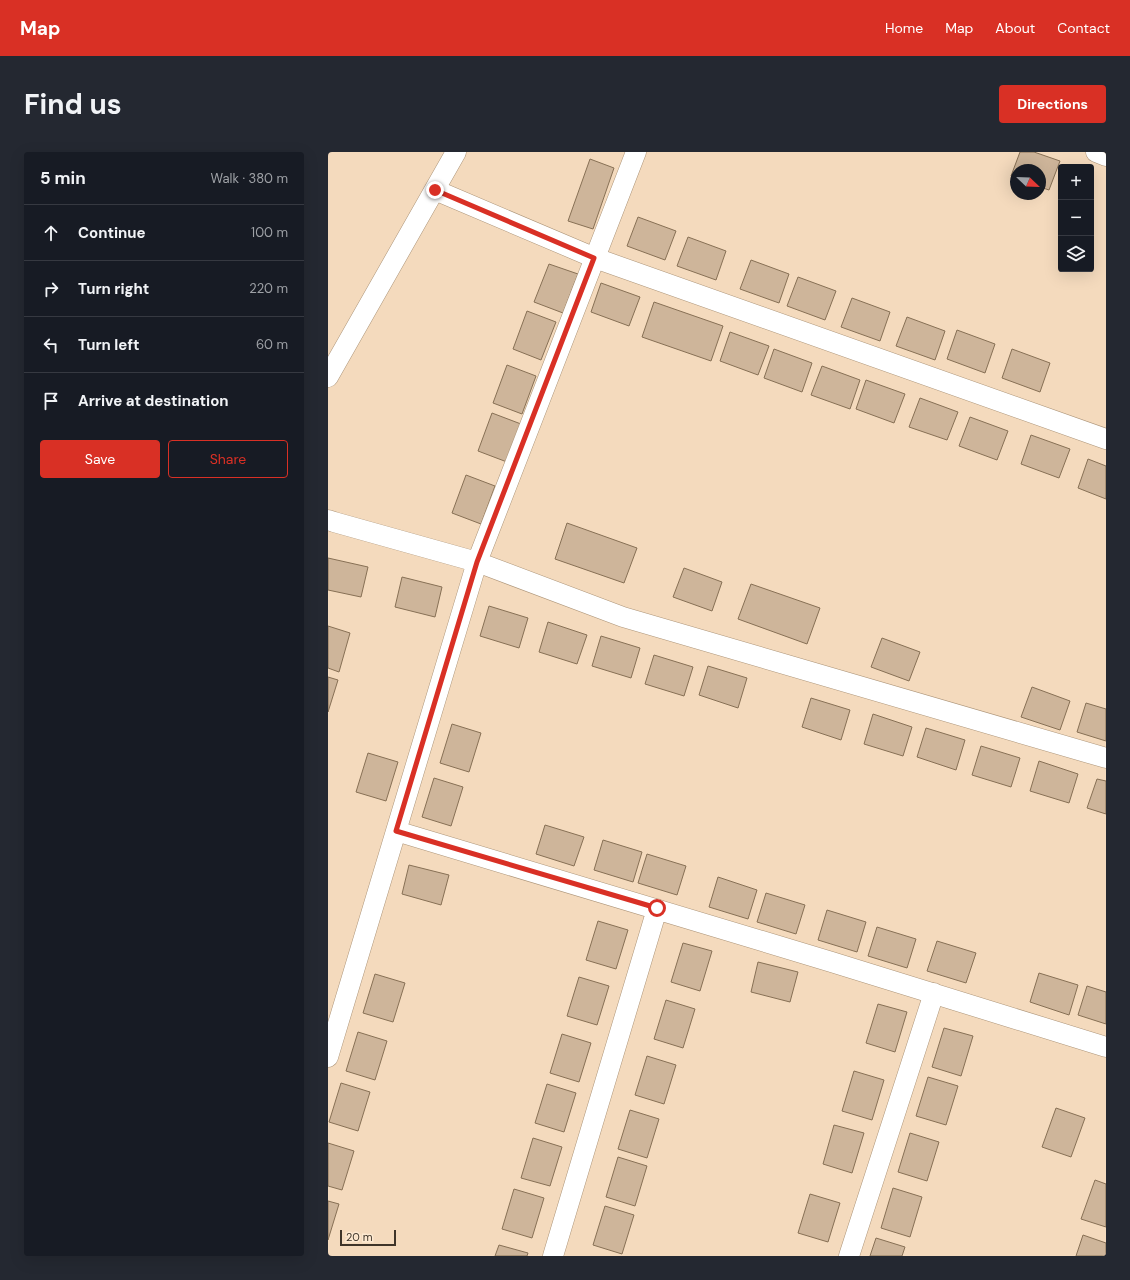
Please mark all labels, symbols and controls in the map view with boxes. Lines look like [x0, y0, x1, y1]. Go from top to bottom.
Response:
text: Map [20, 16, 60, 41]
text: Home [885, 19, 923, 37]
text: Map [945, 19, 973, 37]
text: About [995, 19, 1035, 37]
text: Contact [1057, 19, 1110, 37]
button: Directions [999, 85, 1106, 123]
text: Find us [24, 86, 122, 123]
north arrow [1010, 164, 1046, 200]
map controls [1058, 164, 1094, 272]
button: + [1058, 164, 1094, 200]
text: 5 min [40, 167, 86, 189]
text: Walk · 380 m [211, 170, 288, 187]
route end [426, 181, 444, 199]
button: − [1058, 200, 1094, 236]
icon: ahead [40, 222, 62, 244]
text: Continue [78, 223, 146, 243]
text: 100 m [251, 224, 288, 241]
button: layers [1058, 236, 1094, 272]
icon: right [40, 278, 62, 300]
text: Turn right [78, 279, 149, 299]
text: 220 m [249, 280, 288, 297]
icon: left [40, 334, 62, 356]
text: Turn left [78, 335, 139, 355]
text: 60 m [256, 336, 288, 353]
icon: arrive [40, 390, 62, 412]
text: Arrive at destination [78, 391, 229, 411]
button: Save [40, 440, 160, 478]
button: Share [168, 440, 288, 478]
route start [648, 899, 666, 917]
scale bar [340, 1228, 396, 1247]
text: 20 m [346, 1230, 372, 1244]

